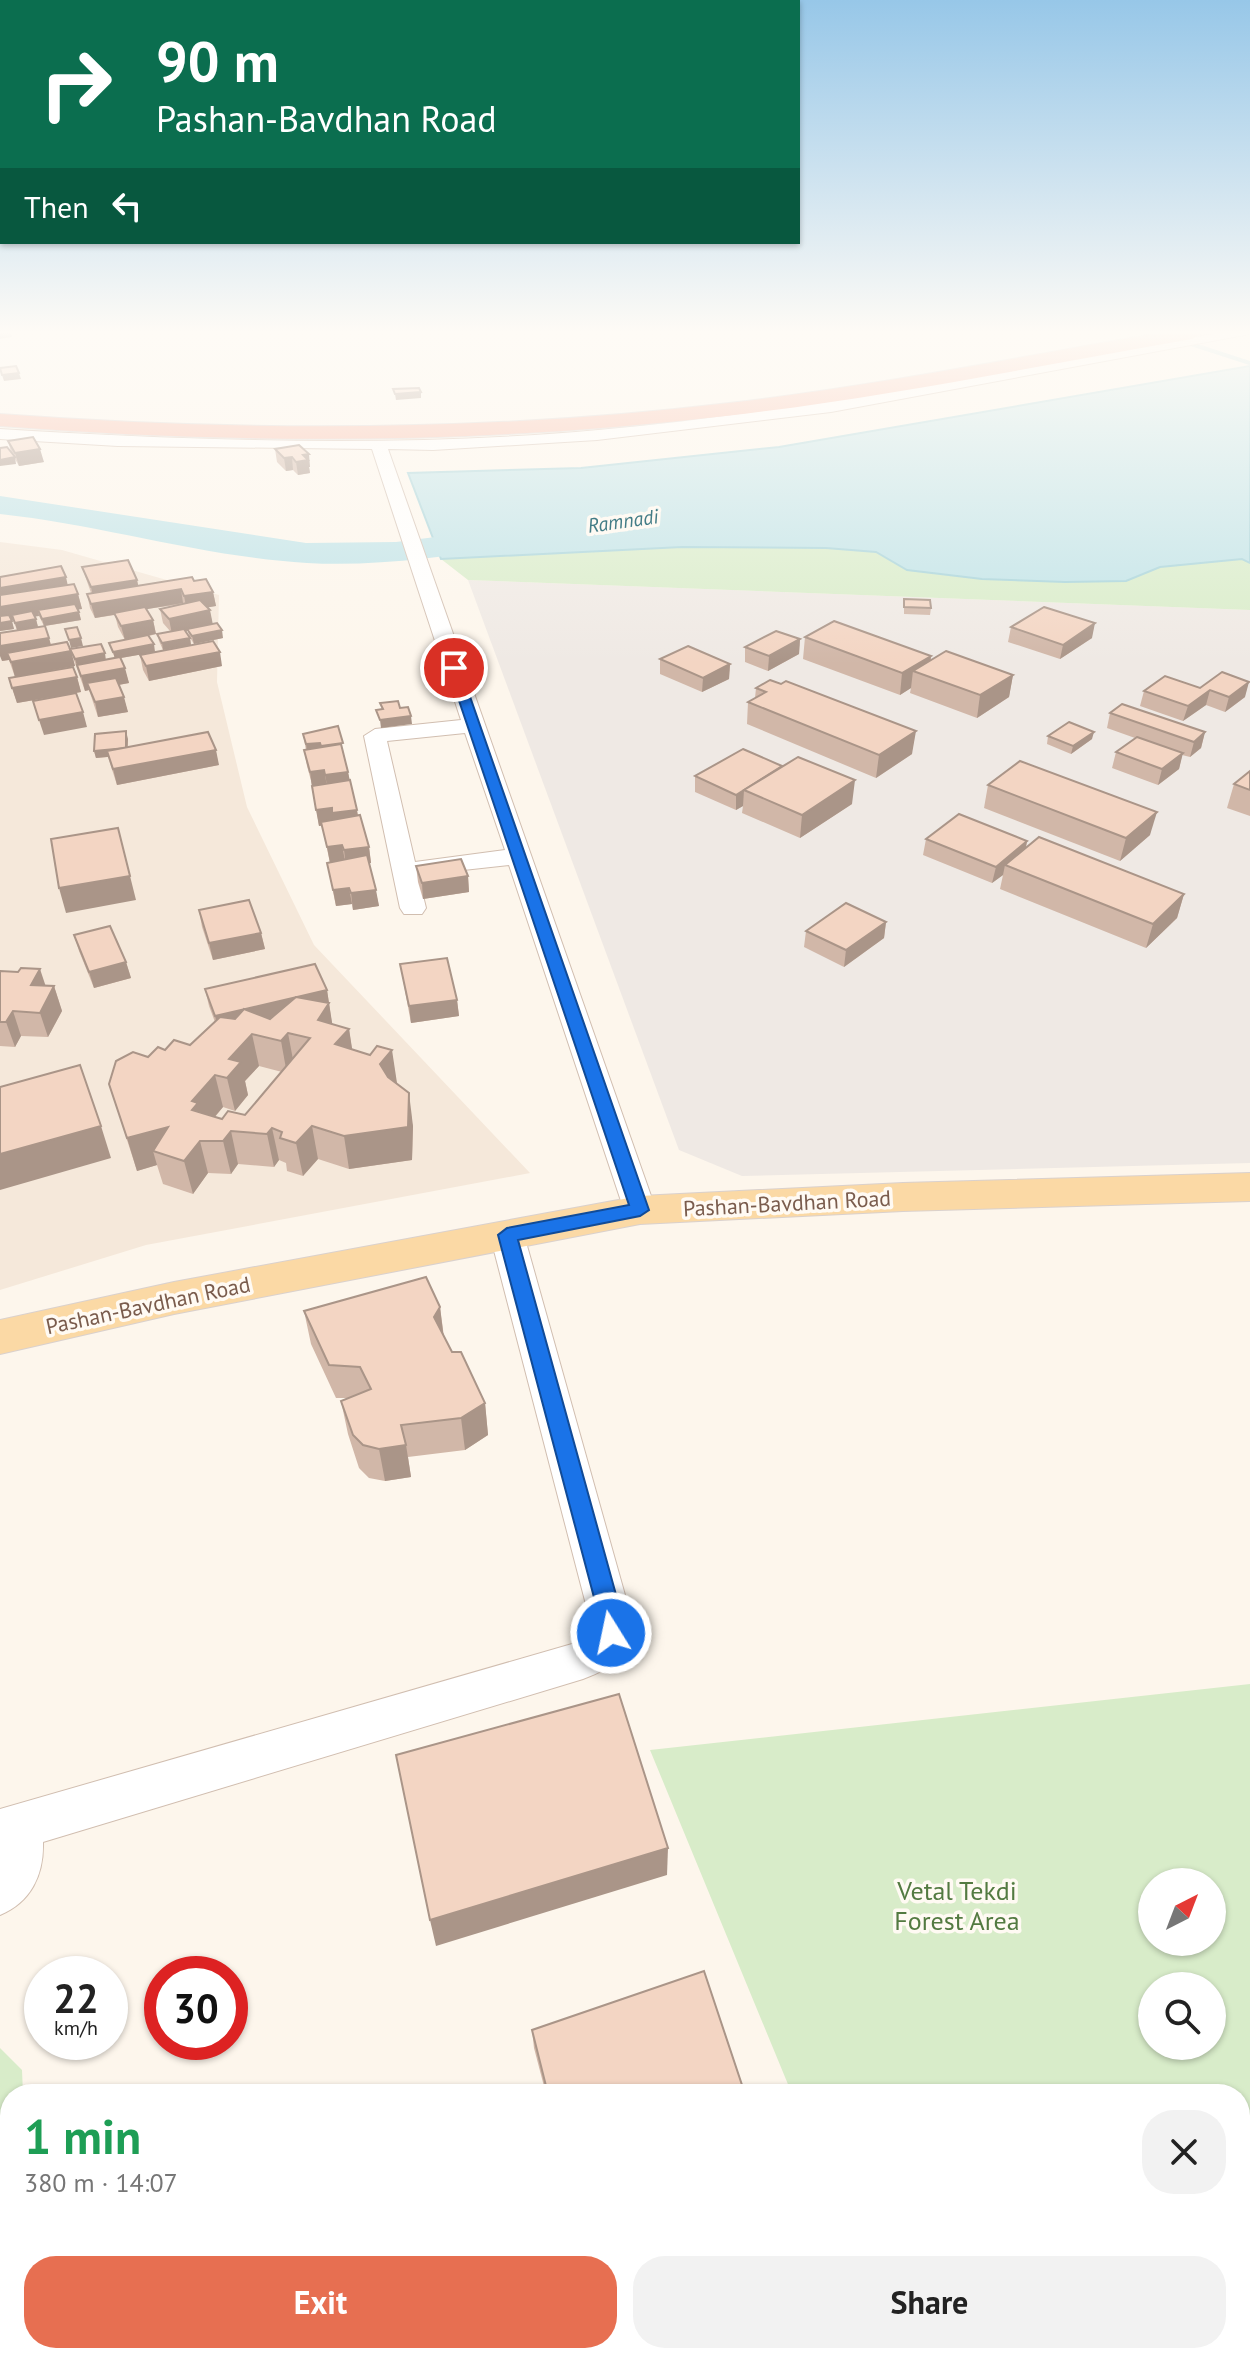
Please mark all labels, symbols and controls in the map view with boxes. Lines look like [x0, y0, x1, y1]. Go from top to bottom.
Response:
text: 90 m [156, 25, 279, 97]
icon: right [24, 32, 128, 136]
text: Pashan-Bavdhan Road [156, 95, 497, 142]
icon: left [105, 184, 149, 228]
text: Then [24, 187, 89, 226]
water label: Ramnadi [586, 503, 661, 539]
pin [420, 634, 488, 702]
icon: arrive [432, 646, 476, 690]
street label: Pashan-Bavdhan Road [682, 1184, 892, 1222]
street label: Pashan-Bavdhan Road [43, 1270, 253, 1340]
position arrow [569, 1591, 653, 1675]
north arrow [1138, 1868, 1226, 1956]
map controls [1138, 1868, 1226, 2060]
park label: Vetal Tekdi Forest Area [894, 1874, 1020, 1937]
speed limit sign: 30 [144, 1956, 248, 2060]
text: 22 [53, 1972, 99, 2024]
button: search [1138, 1972, 1226, 2060]
text: km/h [54, 2015, 98, 2041]
text: 1 min [24, 2105, 141, 2167]
button: close [1142, 2110, 1226, 2194]
text: 380 m · 14:07 [24, 2166, 178, 2199]
button: Exit [24, 2256, 617, 2348]
button: Share [633, 2256, 1226, 2348]

